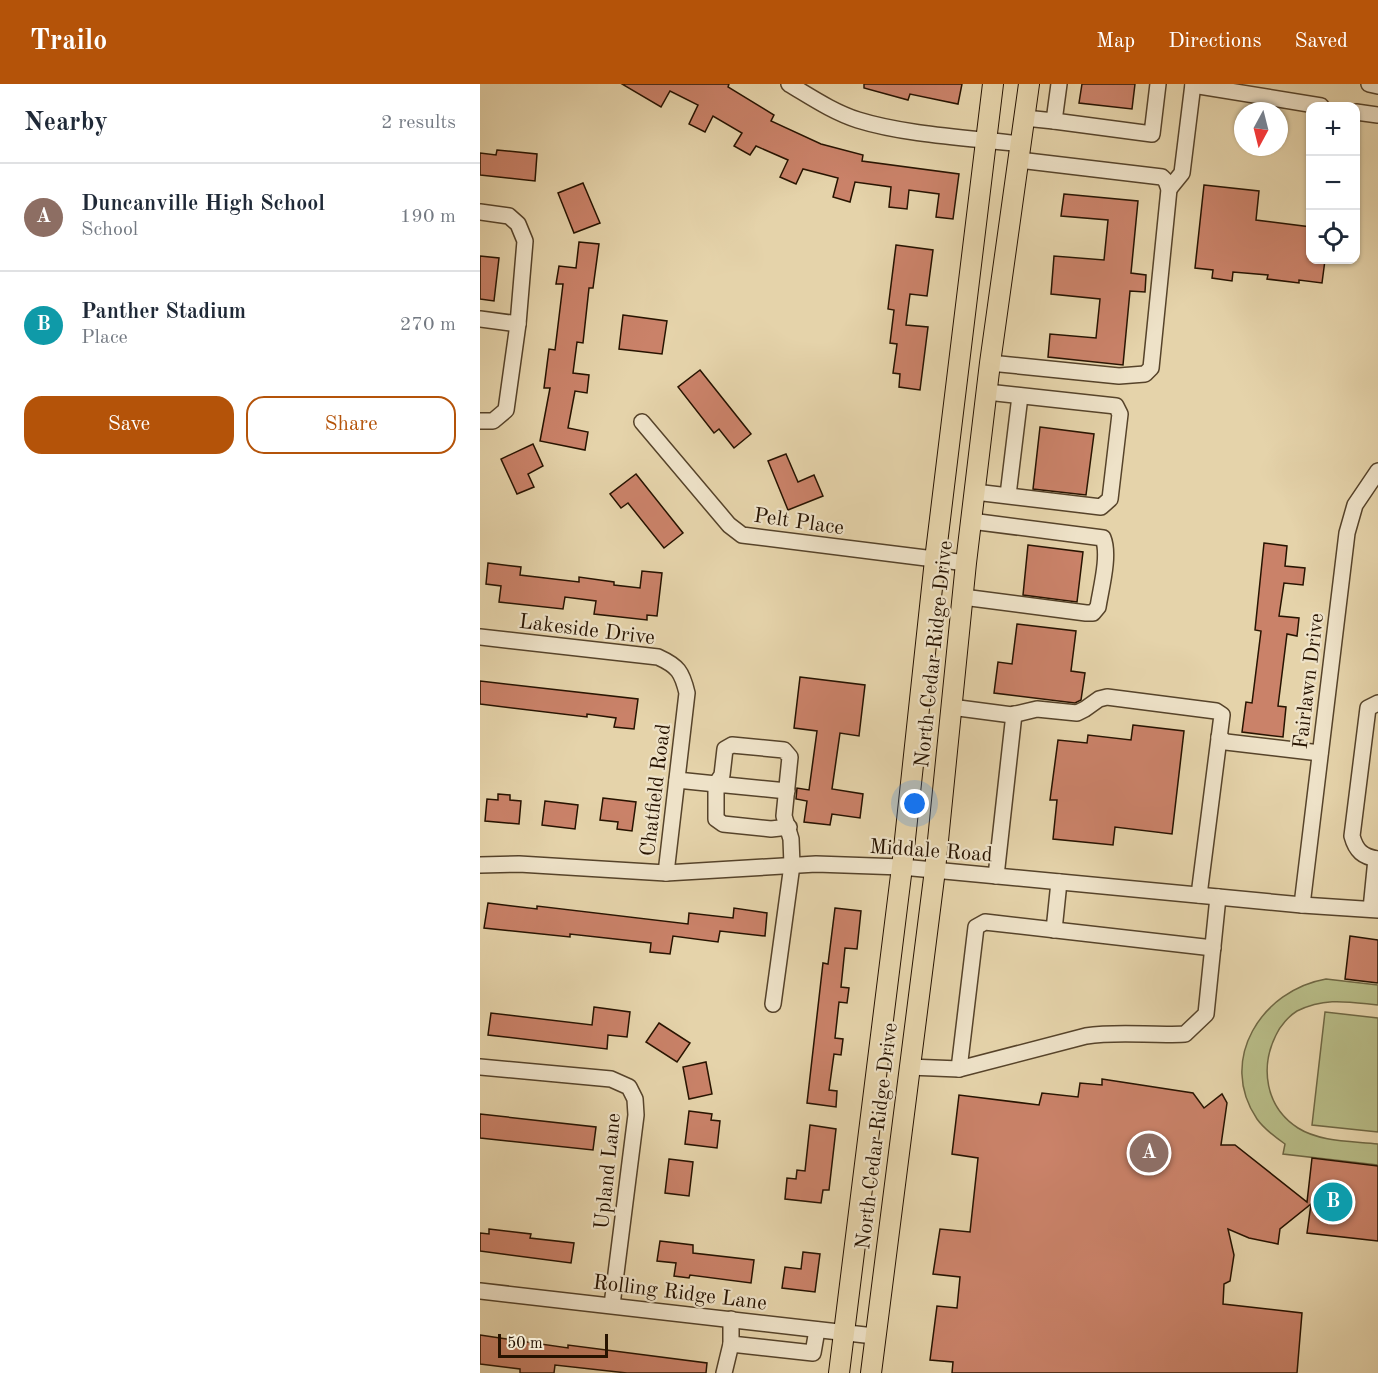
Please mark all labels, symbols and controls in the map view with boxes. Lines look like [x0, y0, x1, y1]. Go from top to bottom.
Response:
text: Trailo [30, 28, 107, 56]
text: Map [1096, 31, 1135, 52]
text: Directions [1168, 31, 1262, 52]
text: Saved [1295, 31, 1348, 52]
north arrow [1234, 102, 1288, 156]
map controls [1306, 102, 1360, 264]
button: + [1306, 102, 1360, 156]
text: Nearby [24, 110, 108, 136]
text: 2 results [381, 113, 456, 133]
button: − [1306, 156, 1360, 210]
text: Duncanville High School [81, 193, 325, 215]
text: A [36, 207, 51, 227]
text: 190 m [400, 207, 456, 227]
button: locate [1306, 210, 1360, 264]
text: School [81, 220, 138, 240]
text: Panther Stadium [81, 301, 246, 323]
text: B [36, 315, 51, 335]
text: 270 m [400, 315, 456, 335]
text: Place [81, 328, 128, 348]
button: Save [24, 396, 234, 454]
button: Share [246, 396, 456, 454]
street label: Pelt Place [752, 506, 845, 539]
street label: North Cedar Ridge Drive [912, 539, 957, 769]
street label: Lakeside Drive [518, 612, 656, 649]
street label: Fairlawn Drive [1291, 612, 1328, 750]
street label: Chatfield Road [638, 723, 675, 858]
your location [900, 789, 929, 818]
street label: Middale Road [869, 837, 993, 866]
street label: North Cedar Ridge Drive [853, 1022, 902, 1251]
street label: Upland Lane [592, 1112, 625, 1230]
pin: A [1130, 1130, 1168, 1176]
pin: B [1314, 1180, 1352, 1224]
street label: Rolling Ridge Lane [592, 1272, 768, 1315]
scale bar [498, 1331, 608, 1358]
text: 50 m [507, 1336, 543, 1352]

